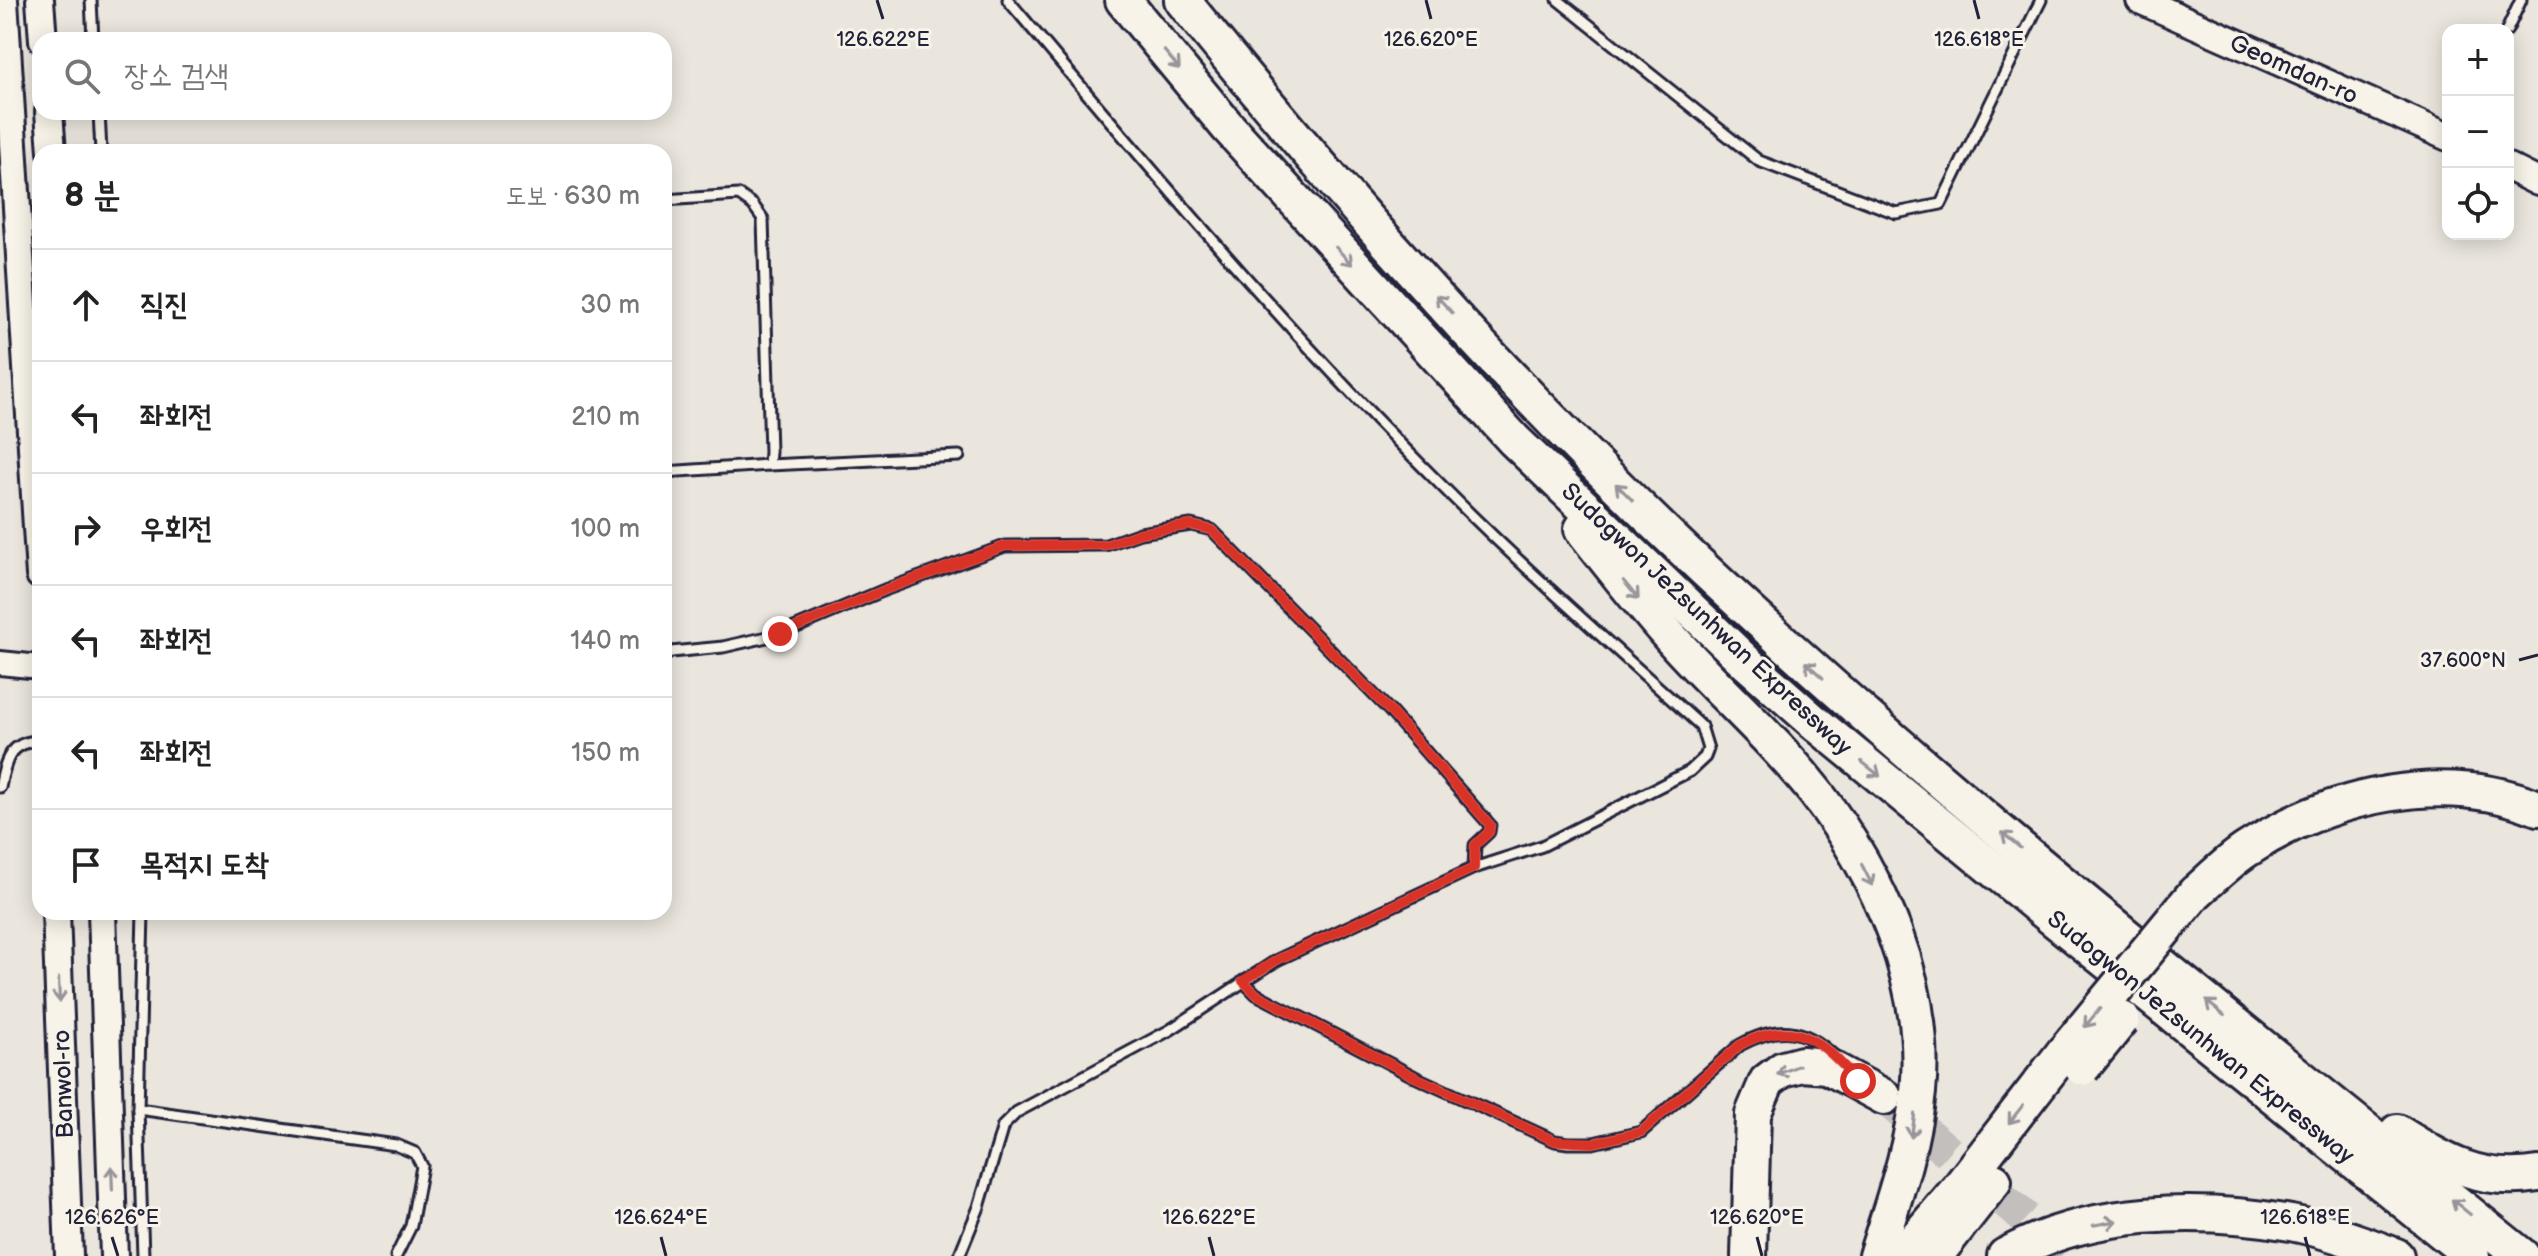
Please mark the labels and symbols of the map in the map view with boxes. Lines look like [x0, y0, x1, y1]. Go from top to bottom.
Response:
text: 126.622°E [836, 28, 930, 52]
text: 126.620°E [1384, 28, 1478, 52]
text: 126.618°E [1934, 28, 2024, 52]
street label: Geomdan-ro [2225, 28, 2362, 111]
one-way arrow [1163, 50, 1181, 70]
one-way arrow [1334, 246, 1353, 266]
one-way arrow [1436, 295, 1454, 315]
street label: Sudogwon Je2sunhwan Expressway [1555, 477, 1858, 762]
one-way arrow [1615, 483, 1634, 502]
one-way arrow [1622, 579, 1640, 600]
route end [762, 616, 798, 652]
text: 37.600°N [2420, 649, 2506, 673]
one-way arrow [1804, 660, 1824, 679]
one-way arrow [1860, 759, 1881, 777]
one-way arrow [2001, 831, 2021, 849]
one-way arrow [1860, 863, 1876, 887]
street label: Sudogwon Je2sunhwan Expressway [2041, 904, 2360, 1170]
one-way arrow [51, 976, 66, 1003]
one-way arrow [2206, 999, 2226, 1017]
one-way arrow [2083, 1007, 2101, 1028]
street label: Banwol-ro [47, 1029, 80, 1139]
one-way arrow [1776, 1063, 1800, 1078]
route start [1840, 1063, 1876, 1099]
one-way arrow [2007, 1103, 2025, 1124]
one-way arrow [1905, 1113, 1920, 1138]
one-way arrow [104, 1165, 119, 1192]
one-way arrow [2451, 1198, 2472, 1216]
text: 126.626°E [65, 1206, 159, 1230]
text: 126.624°E [614, 1206, 708, 1230]
text: 126.622°E [1162, 1206, 1256, 1230]
text: 126.620°E [1710, 1206, 1804, 1230]
text: 126.618°E [2260, 1206, 2350, 1230]
one-way arrow [2091, 1214, 2117, 1229]

